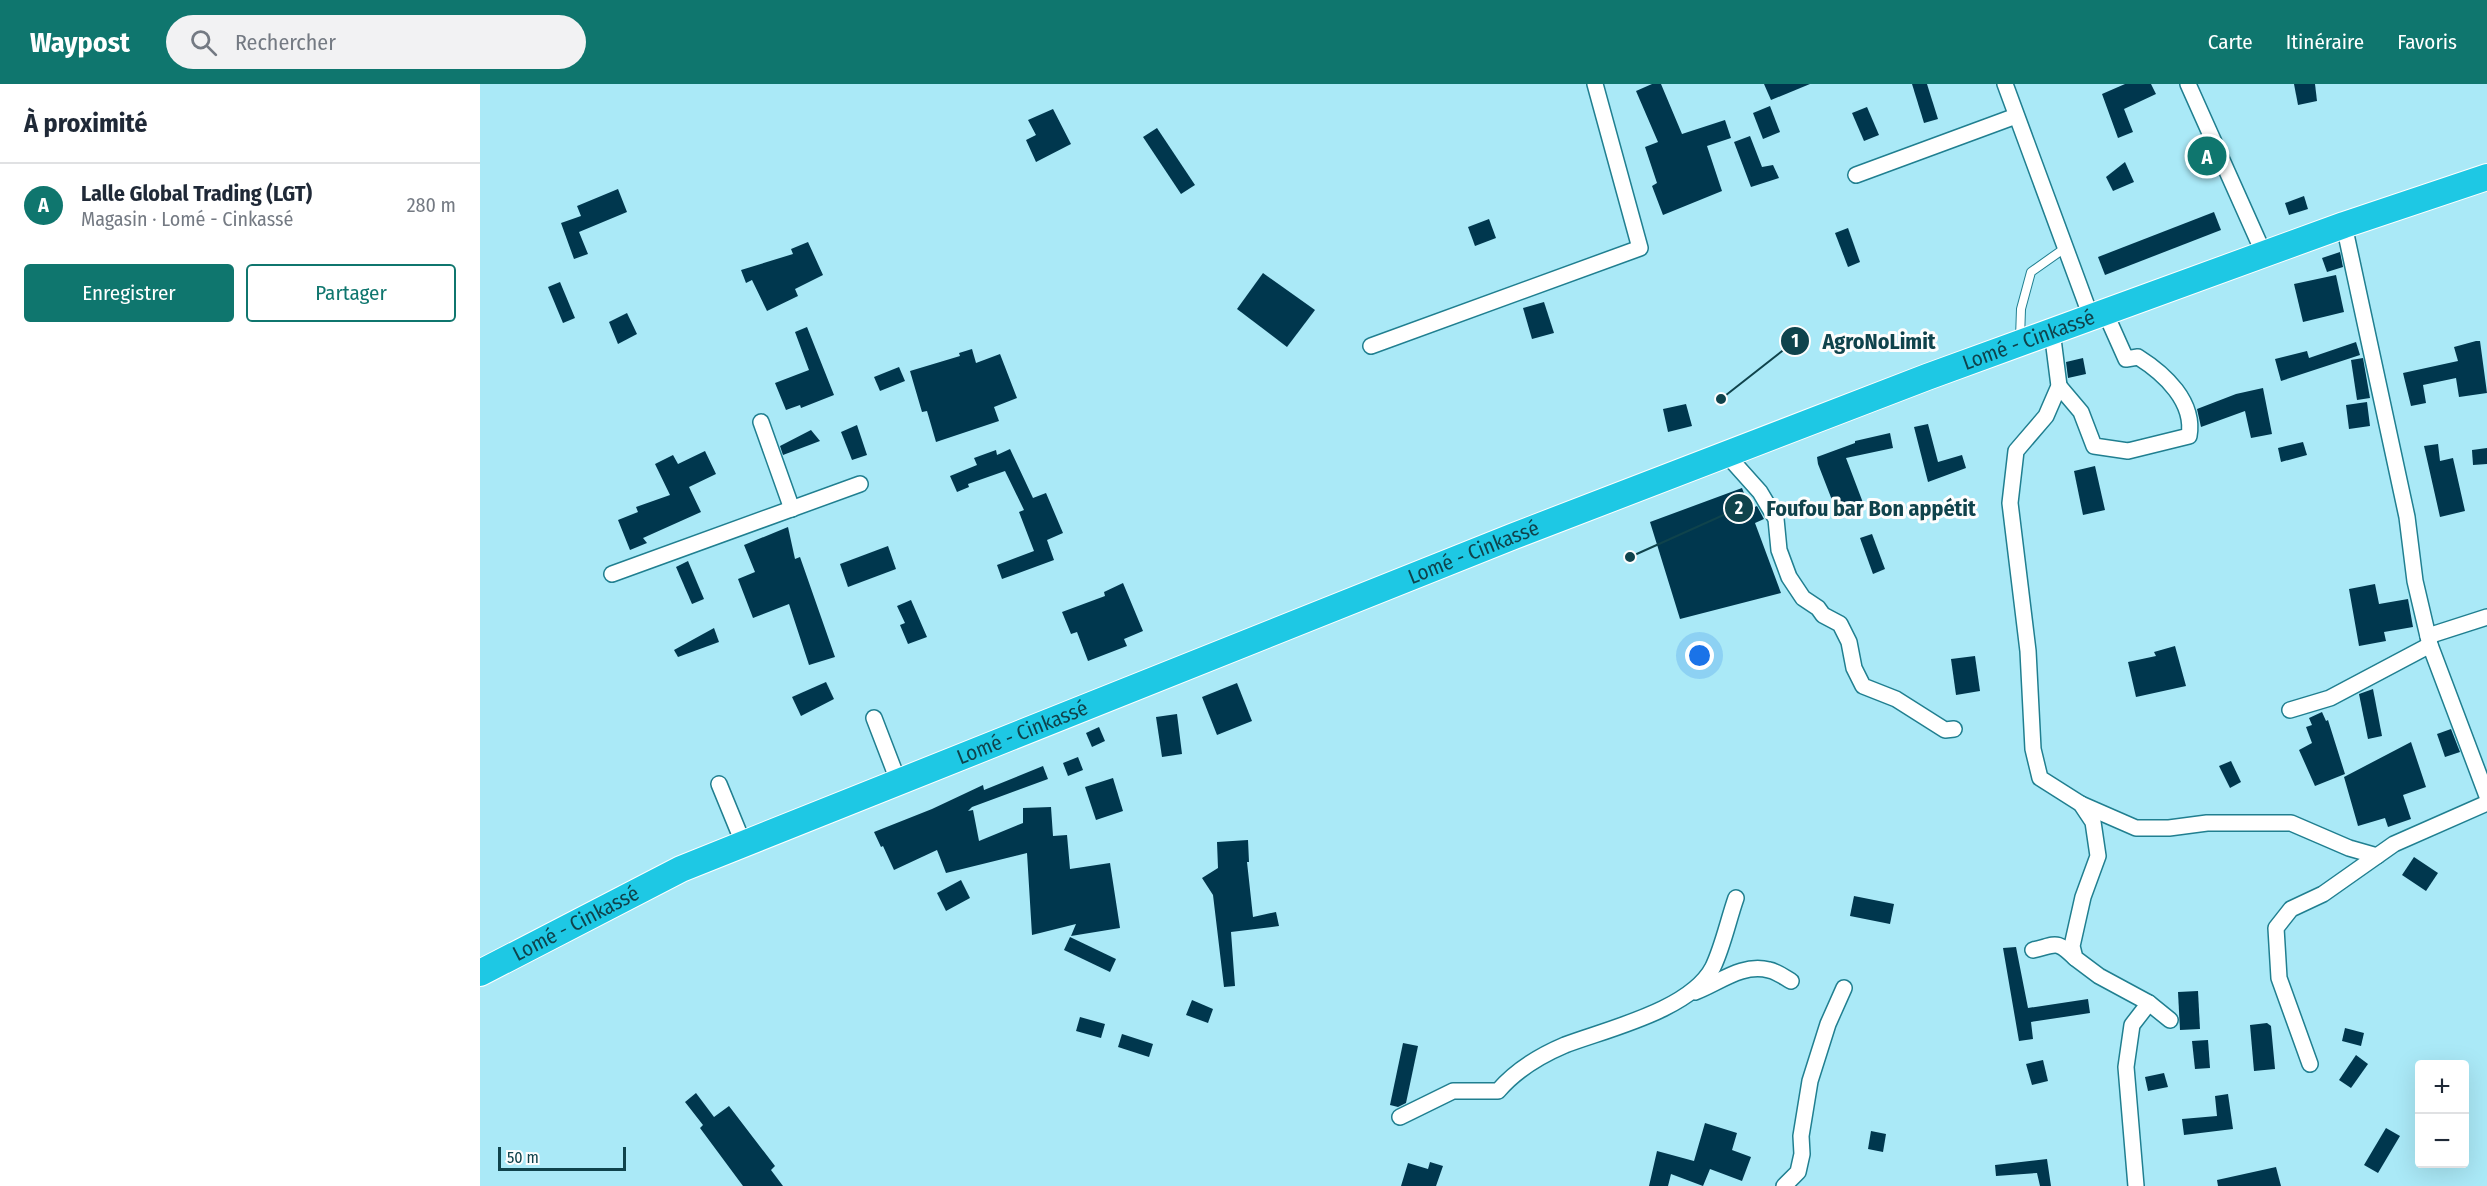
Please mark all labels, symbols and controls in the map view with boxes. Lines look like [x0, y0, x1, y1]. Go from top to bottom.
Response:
search box [166, 15, 586, 69]
text: Waypost [30, 26, 130, 59]
icon: search [187, 26, 220, 59]
text: Rechercher [235, 29, 336, 56]
text: Carte [2208, 29, 2253, 55]
text: Itinéraire [2286, 29, 2364, 55]
text: Favoris [2397, 29, 2457, 55]
text: À proximité [24, 108, 147, 139]
pin: A [2188, 134, 2226, 178]
text: Lalle Global Trading (LGT) [81, 180, 312, 207]
text: A [38, 193, 49, 217]
text: 280 m [407, 193, 456, 217]
text: Magasin · Lomé - Cinkassé [81, 207, 293, 231]
button: Enregistrer [24, 264, 234, 322]
button: Partager [246, 264, 456, 322]
street label: Lomé - Cinkassé [1959, 304, 2098, 376]
callout: AgroNoLimit [1780, 321, 1947, 361]
text: AgroNoLimit [1821, 328, 1936, 355]
text: 1 [1791, 330, 1799, 352]
callout: Foufou bar Bon appétit [1724, 488, 1988, 528]
text: Foufou bar Bon appétit [1766, 495, 1976, 522]
text: 2 [1734, 497, 1743, 519]
street label: Lomé - Cinkassé [1404, 515, 1543, 590]
your location [1685, 641, 1714, 670]
street label: Lomé - Cinkassé [953, 695, 1092, 770]
street label: Lomé - Cinkassé [508, 880, 644, 967]
map controls [2415, 1060, 2469, 1168]
button: + [2415, 1060, 2469, 1114]
button: − [2415, 1114, 2469, 1168]
scale bar [498, 1144, 626, 1172]
text: 50 m [507, 1148, 539, 1167]

